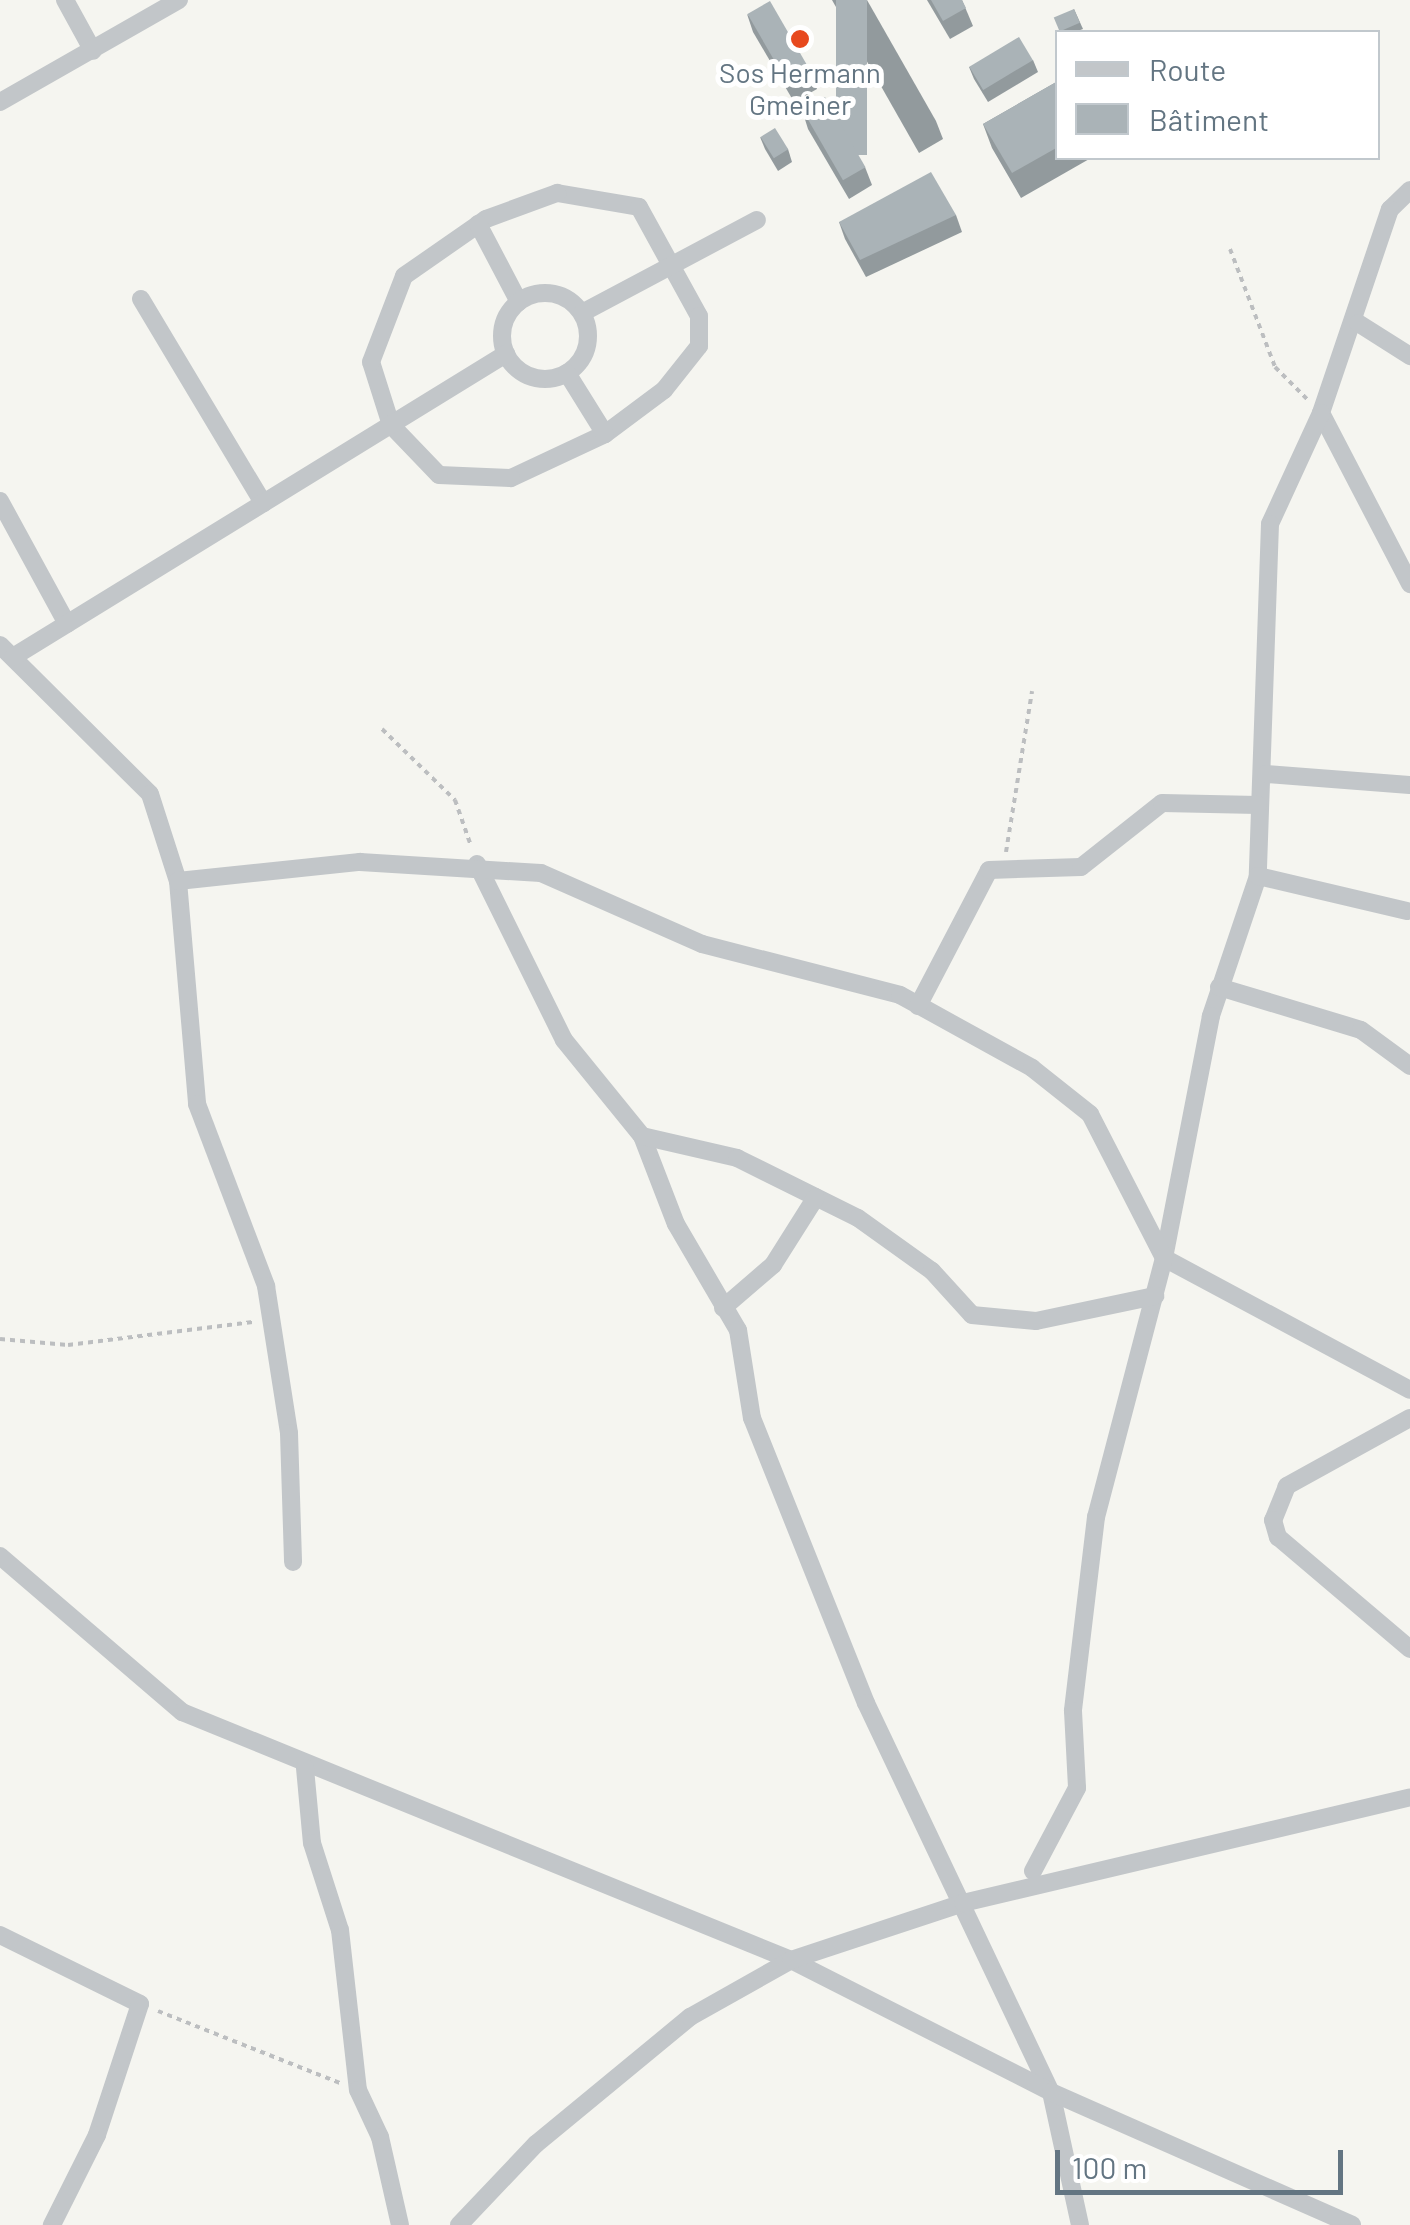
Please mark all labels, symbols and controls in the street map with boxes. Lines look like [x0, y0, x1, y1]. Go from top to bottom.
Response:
marker: Sos Hermann Gmeiner [789, 28, 811, 50]
legend [1055, 30, 1380, 160]
text: Route [1149, 51, 1226, 87]
place label: Sos Hermann Gmeiner [719, 55, 881, 121]
text: Bâtiment [1149, 101, 1269, 137]
scale bar [1060, 2130, 1348, 2192]
text: 100 m [1072, 2149, 1147, 2185]

